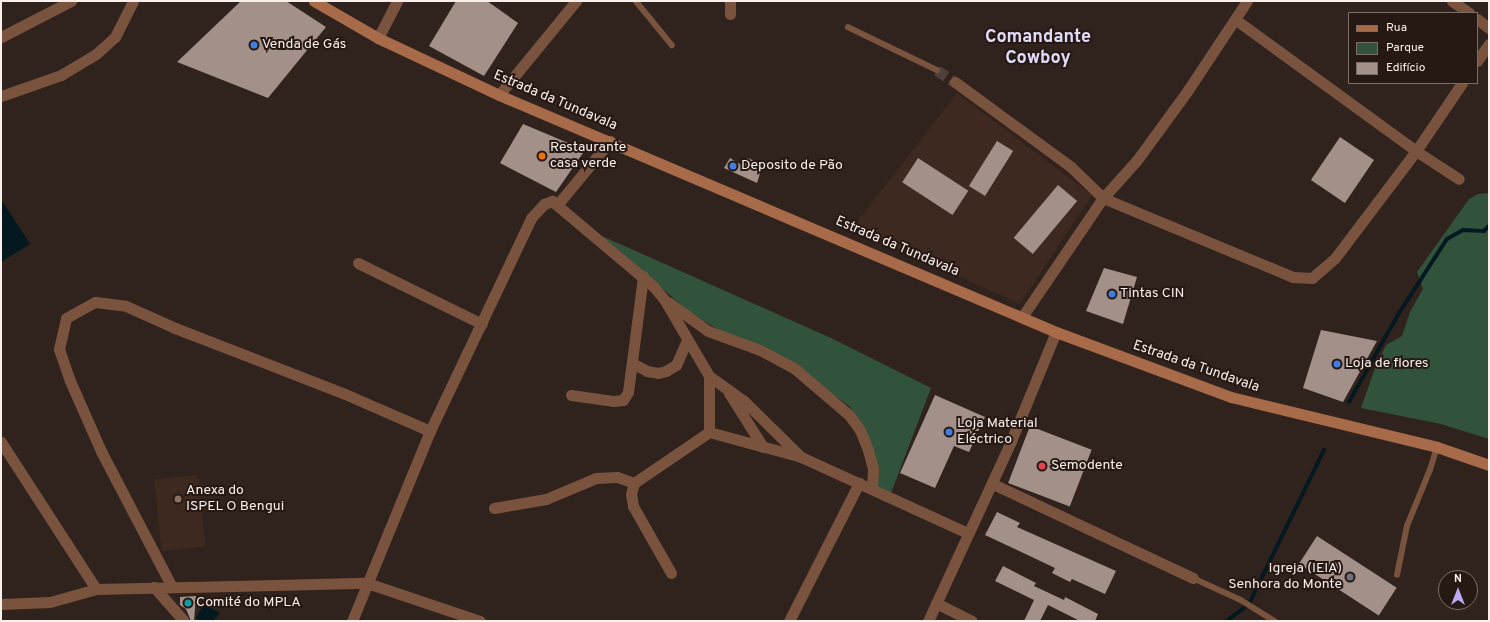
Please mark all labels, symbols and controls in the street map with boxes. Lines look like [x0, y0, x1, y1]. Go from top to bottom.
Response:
legend [1348, 12, 1478, 84]
text: Rua [1386, 20, 1407, 36]
district label: Comandante Cowboy [985, 28, 1091, 70]
place label: Venda de Gás [262, 37, 346, 53]
marker: Venda de Gás [249, 40, 259, 50]
text: Parque [1386, 40, 1424, 56]
text: Edifício [1386, 60, 1425, 76]
street label: Estrada da Tundavala [490, 67, 620, 135]
place label: Restaurante casa verde [550, 140, 626, 172]
marker: Restaurante casa verde [537, 151, 547, 161]
place label: Deposito de Pão [741, 158, 843, 174]
marker: Deposito de Pão [728, 161, 738, 171]
street label: Estrada da Tundavala [832, 213, 962, 281]
place label: Tintas CIN [1120, 286, 1185, 302]
marker: Tintas CIN [1107, 289, 1117, 299]
street label: Estrada da Tundavala [1130, 337, 1262, 397]
place label: Loja de flores [1345, 356, 1429, 372]
marker: Loja de flores [1332, 359, 1342, 369]
place label: Loja Material Eléctrico [957, 416, 1038, 448]
marker: Loja Material Eléctrico [944, 427, 954, 437]
place label: Semodente [1051, 458, 1123, 474]
marker: Semodente [1036, 460, 1048, 472]
place label: Anexa do ISPEL O Bengui [186, 483, 284, 516]
marker: Anexa do ISPEL O Bengui [173, 494, 183, 504]
place label: Igreja (IEIA) Senhora do Monte [1228, 561, 1342, 594]
north arrow [1438, 570, 1478, 610]
marker: Igreja (IEIA) Senhora do Monte [1345, 572, 1355, 582]
text: N [1454, 572, 1462, 586]
place label: Comité do MPLA [196, 595, 301, 611]
marker: Comité do MPLA [183, 598, 193, 608]

